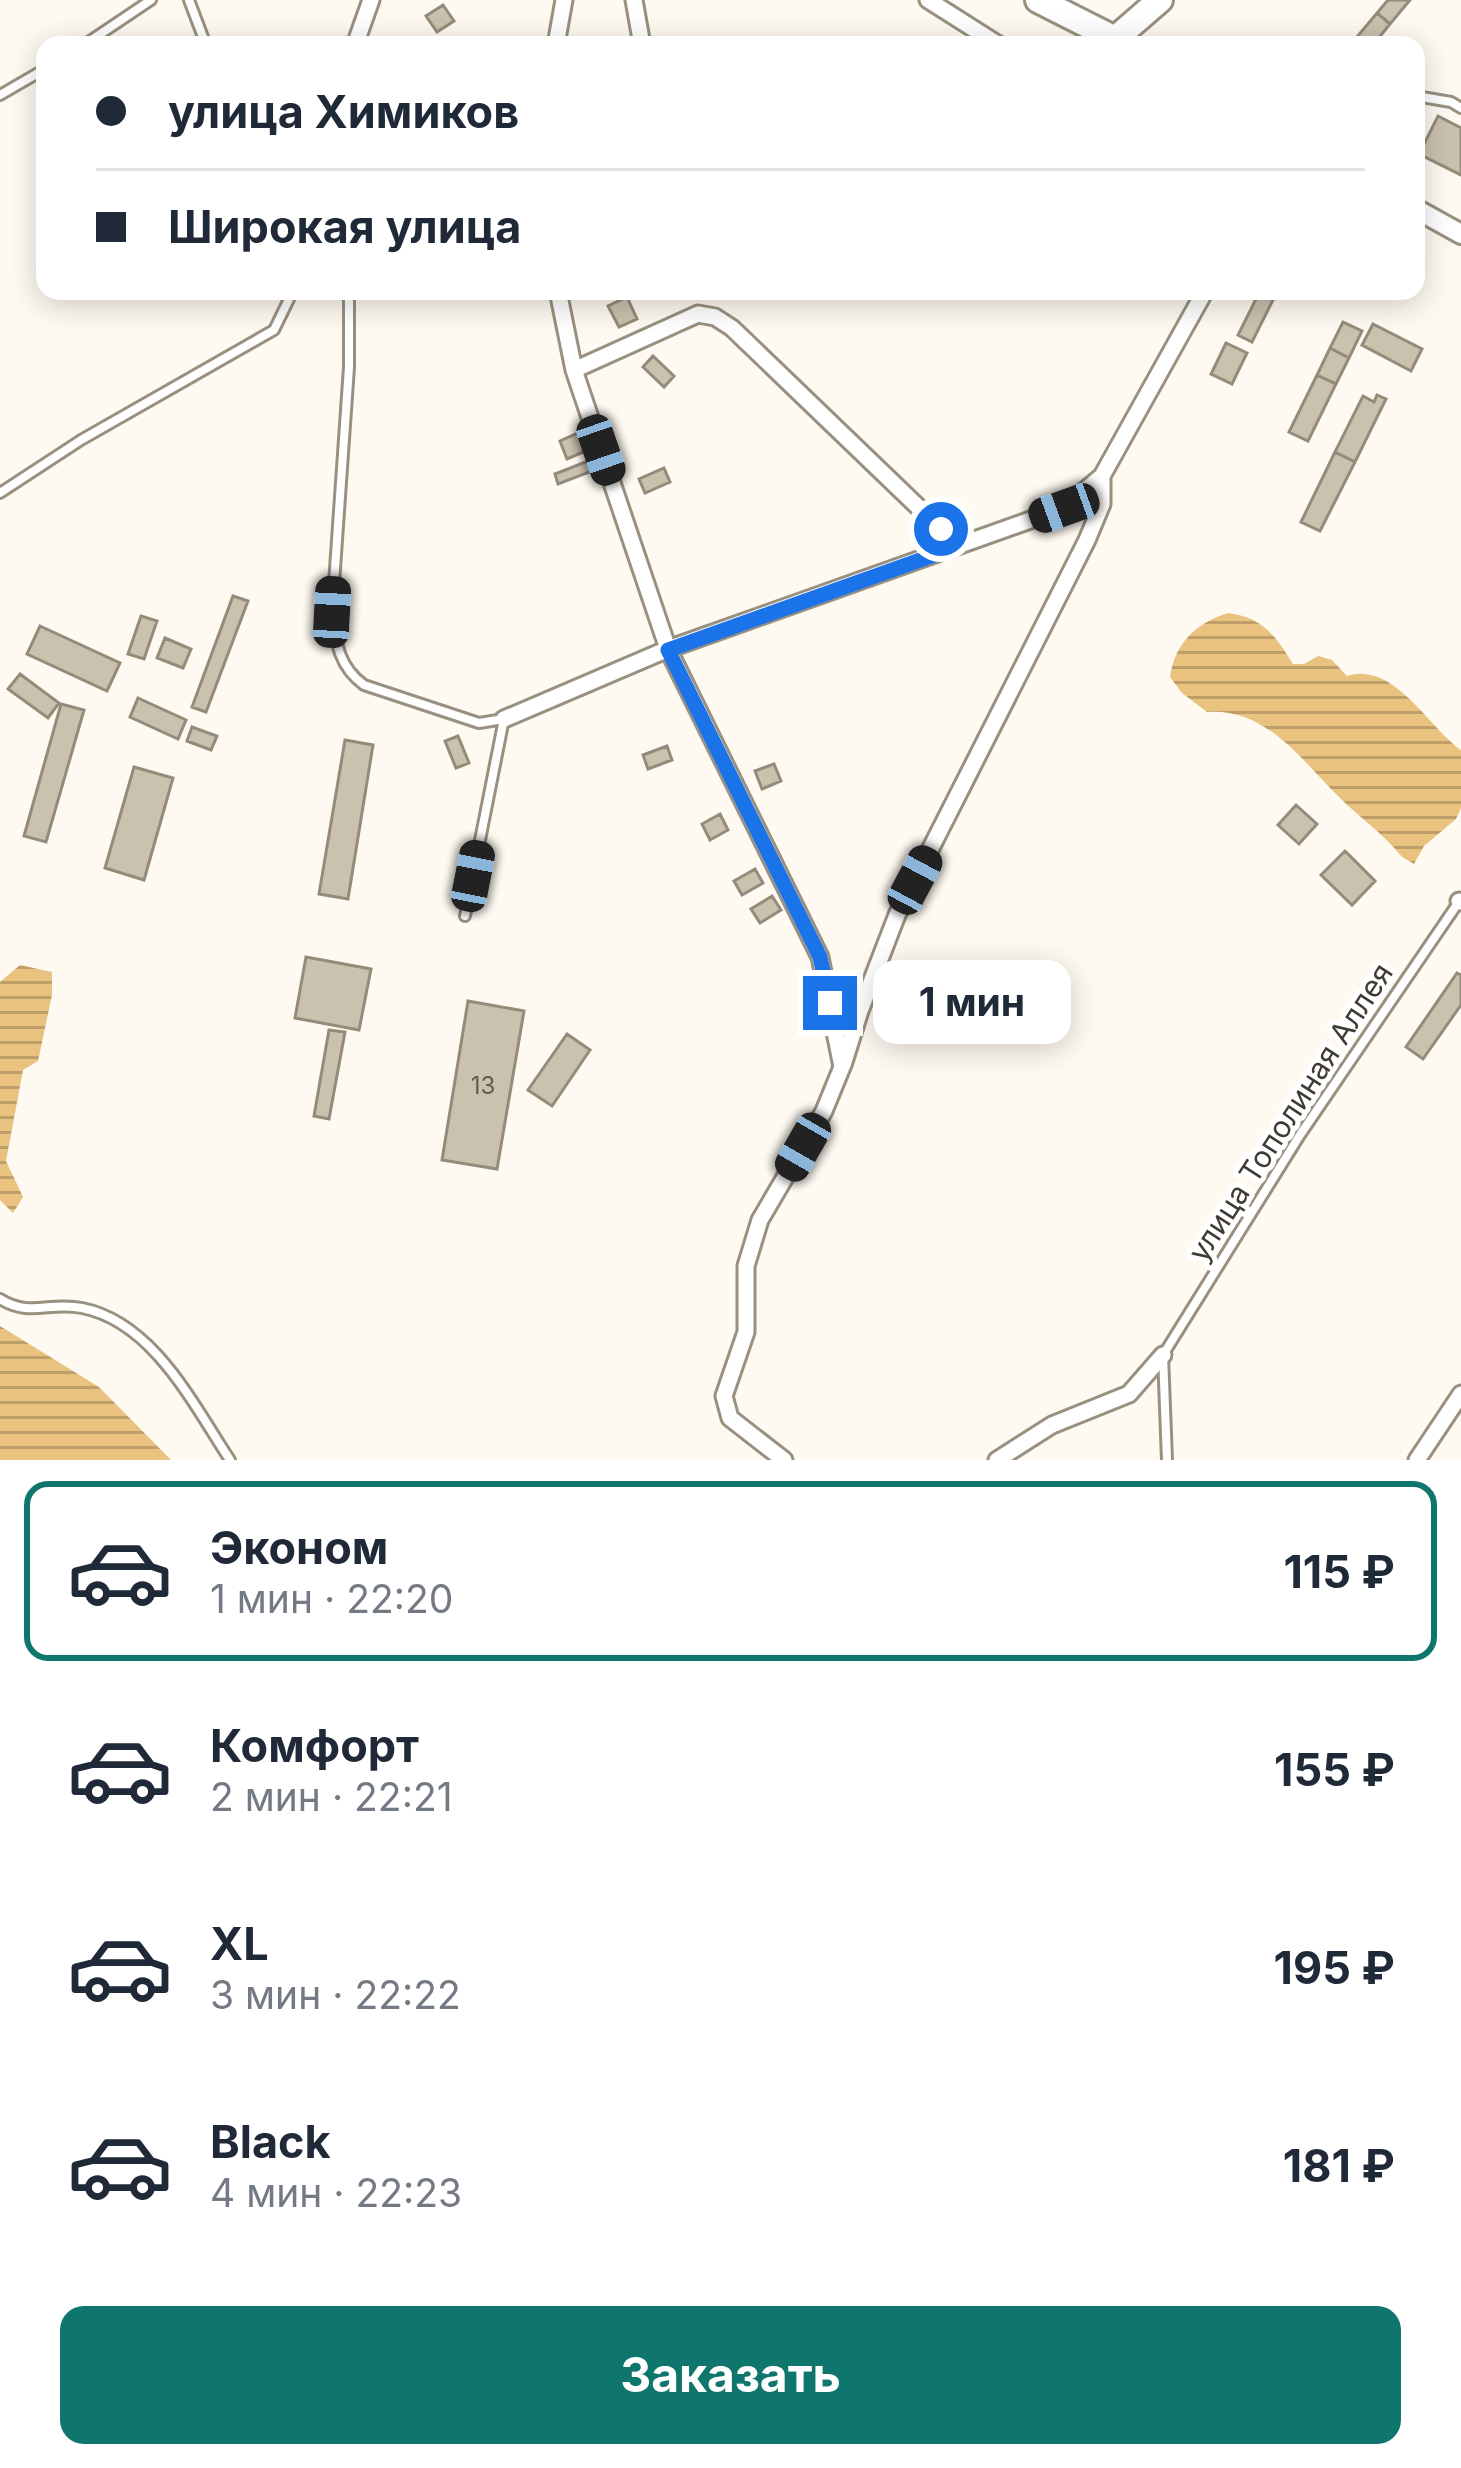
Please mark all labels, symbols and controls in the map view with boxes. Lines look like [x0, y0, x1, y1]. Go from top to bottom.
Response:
text: улица Химиков [168, 84, 519, 139]
text: Широкая улица [168, 199, 521, 254]
car [572, 410, 630, 490]
car [1024, 479, 1104, 537]
route start [914, 502, 968, 556]
car [312, 575, 352, 649]
car [448, 837, 498, 915]
car [882, 840, 948, 920]
street label: улица Тополиная Аллея [1180, 956, 1400, 1268]
callout: 1 мин [872, 961, 1070, 1045]
route end [803, 976, 857, 1030]
text: 1 мин [919, 978, 1025, 1025]
house number: 13 [471, 1071, 495, 1100]
car [769, 1107, 837, 1187]
icon: car [66, 1517, 174, 1625]
text: Эконом [210, 1520, 388, 1575]
text: 115 ₽ [1283, 1544, 1395, 1599]
text: 1 мин · 22:20 [210, 1575, 453, 1622]
icon: car [66, 1715, 174, 1823]
text: Комфорт [210, 1718, 419, 1773]
text: 155 ₽ [1274, 1742, 1395, 1797]
text: 2 мин · 22:21 [210, 1773, 453, 1820]
icon: car [66, 1913, 174, 2021]
text: XL [210, 1916, 269, 1971]
text: 195 ₽ [1274, 1940, 1395, 1995]
text: 3 мин · 22:22 [210, 1971, 461, 2018]
icon: car [66, 2111, 174, 2219]
text: Black [210, 2114, 331, 2169]
text: 181 ₽ [1283, 2138, 1395, 2193]
text: 4 мин · 22:23 [210, 2169, 462, 2216]
button: Заказать [60, 2306, 1401, 2444]

